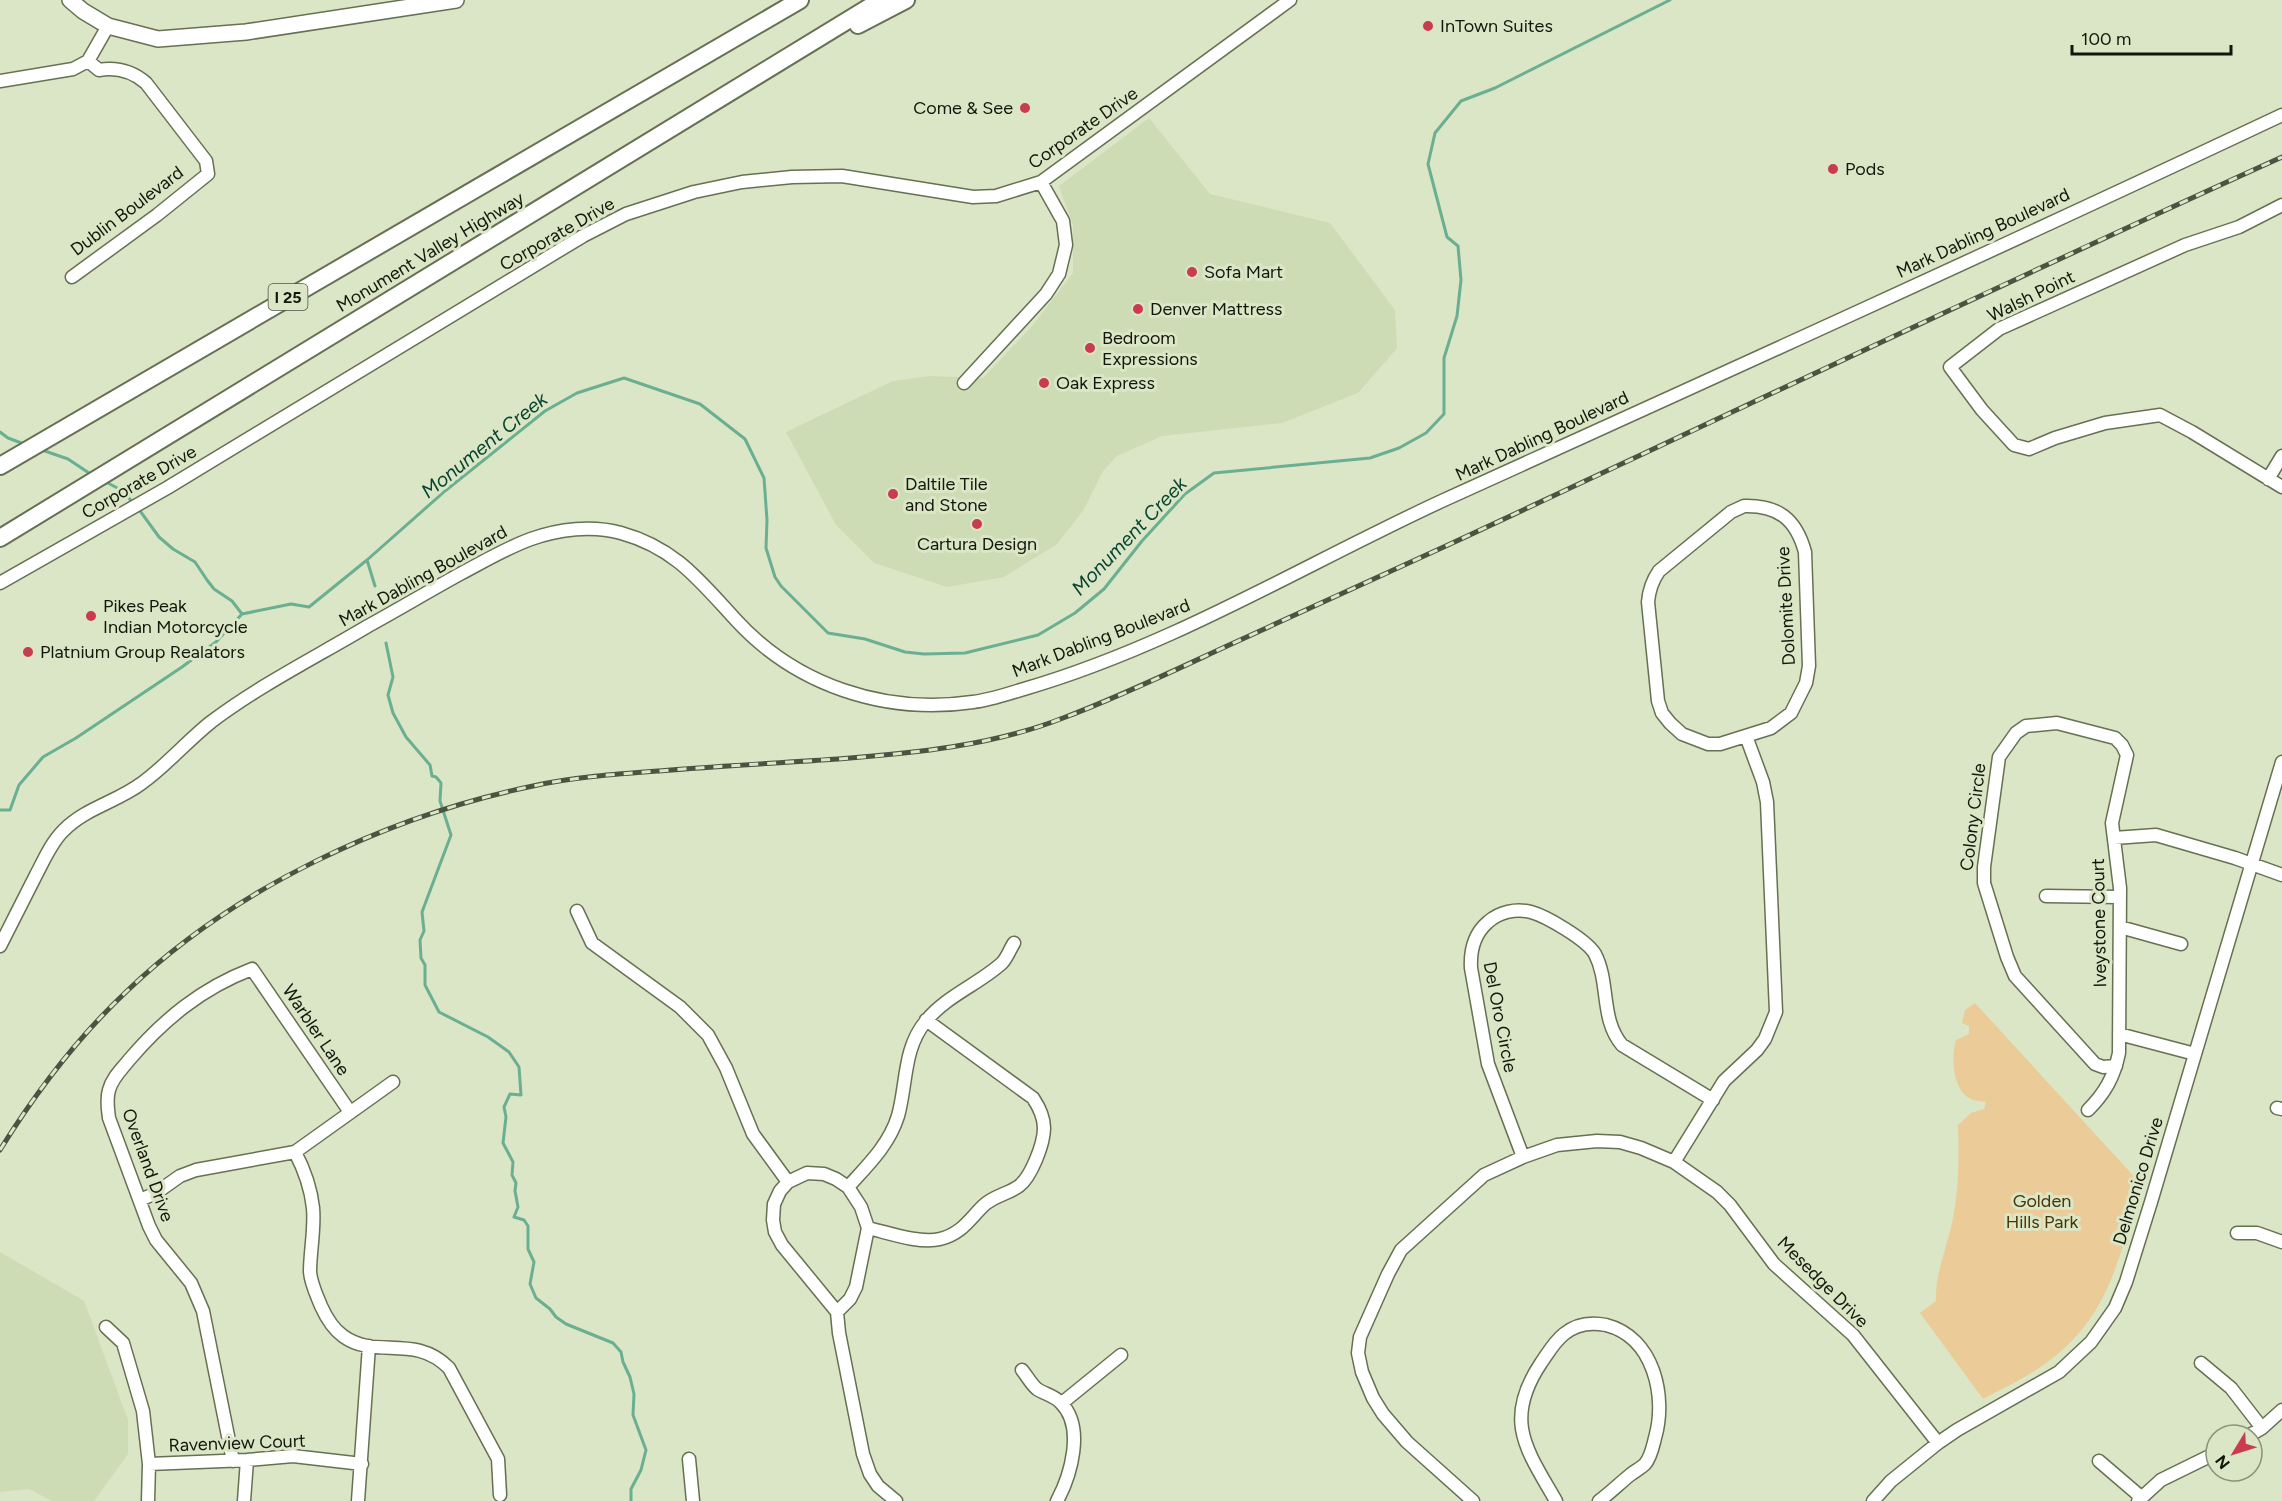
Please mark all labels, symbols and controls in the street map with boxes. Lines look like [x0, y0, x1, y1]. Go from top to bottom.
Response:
place label: InTown Suites [1440, 15, 1553, 37]
scale bar [2072, 18, 2231, 56]
marker: InTown Suites [1421, 19, 1435, 33]
text: 100 m [2081, 28, 2131, 50]
street label: Corporate Drive [1024, 82, 1142, 174]
place label: Come & See [913, 97, 1013, 119]
marker: Come & See [1018, 101, 1032, 115]
place label: Pods [1845, 158, 1885, 180]
street label: Dublin Boulevard [66, 161, 188, 261]
marker: Pods [1826, 162, 1840, 176]
street label: Mark Dabling Boulevard [1893, 183, 2073, 283]
street label: Monument Valley Highway [332, 187, 528, 317]
street label: Corporate Drive [496, 192, 618, 276]
place label: Sofa Mart [1204, 261, 1283, 283]
marker: Sofa Mart [1185, 265, 1199, 279]
street label: Walsh Point [1984, 265, 2078, 327]
road number: I 25 [268, 284, 308, 310]
place label: Denver Mattress [1150, 298, 1282, 320]
marker: Denver Mattress [1131, 302, 1145, 316]
place label: Bedroom Expressions [1102, 327, 1198, 370]
marker: Bedroom Expressions [1083, 341, 1097, 355]
place label: Oak Express [1056, 372, 1155, 394]
marker: Oak Express [1037, 376, 1051, 390]
water label: Monument Creek [416, 386, 553, 503]
street label: Mark Dabling Boulevard [1452, 386, 1632, 486]
street label: Corporate Drive [78, 440, 200, 524]
water label: Monument Creek [1066, 471, 1193, 600]
place label: Daltile Tile and Stone [905, 473, 988, 516]
marker: Daltile Tile and Stone [886, 487, 900, 501]
marker: Cartura Design [970, 517, 984, 531]
street label: Mark Dabling Boulevard [335, 521, 511, 631]
place label: Cartura Design [917, 533, 1037, 555]
street label: Dolomite Drive [1772, 546, 1800, 666]
street label: Mark Dabling Boulevard [1009, 594, 1193, 682]
place label: Pikes Peak Indian Motorcycle [103, 595, 248, 638]
marker: Pikes Peak Indian Motorcycle [84, 609, 98, 623]
place label: Platnium Group Realators [40, 641, 245, 663]
marker: Platnium Group Realators [21, 645, 35, 659]
street label: Colony Circle [1955, 762, 1991, 872]
street label: Iveystone Court [2087, 858, 2111, 988]
street label: Del Oro Circle [1478, 960, 1522, 1074]
street label: Warbler Lane [277, 980, 355, 1080]
street label: Overland Drive [117, 1105, 179, 1225]
street label: Delmonico Drive [2108, 1114, 2168, 1248]
park label: Golden Hills Park [2006, 1190, 2079, 1233]
street label: Mesedge Drive [1773, 1232, 1873, 1332]
north arrow [2204, 1423, 2264, 1483]
street label: Ravenview Court [168, 1430, 306, 1456]
text: N [2211, 1451, 2234, 1473]

